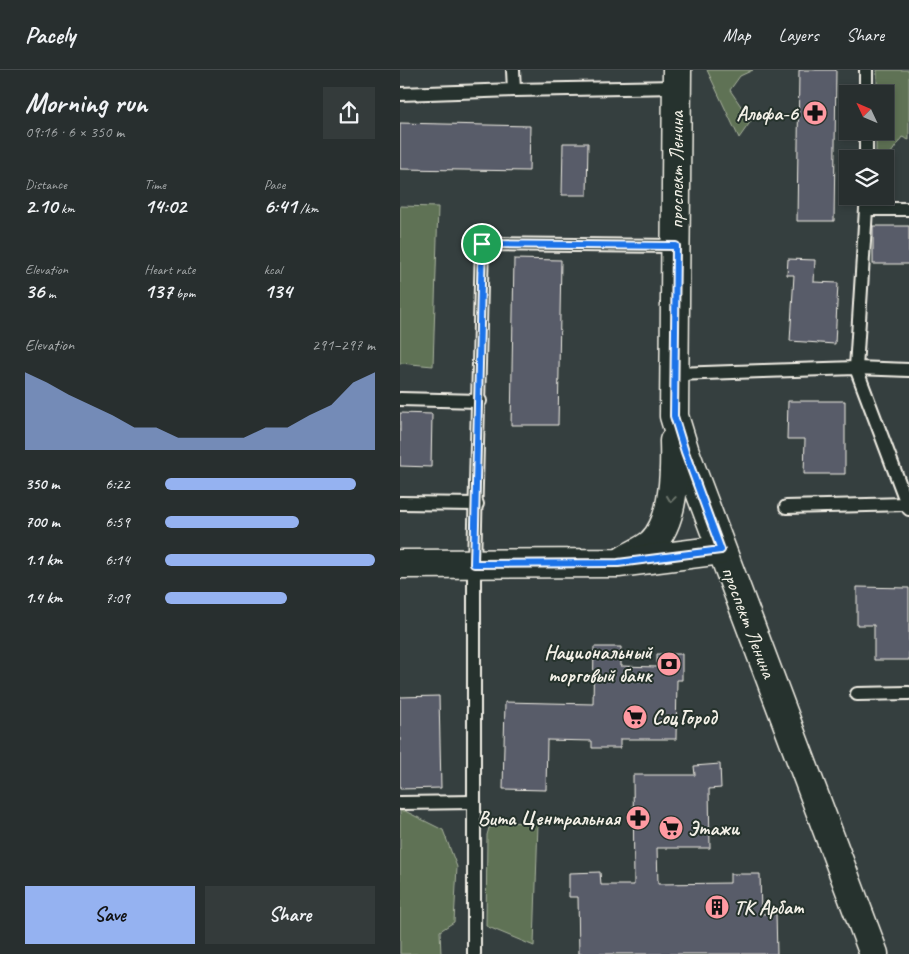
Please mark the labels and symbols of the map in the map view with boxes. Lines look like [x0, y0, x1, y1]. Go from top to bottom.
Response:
north arrow [839, 85, 894, 140]
pharmacy icon: Альфа-6 [802, 100, 828, 126]
place label: Альфа-6 [737, 101, 800, 126]
street label: проспект Ленина [664, 109, 689, 229]
pin [461, 223, 503, 265]
one-way arrow [666, 495, 676, 504]
street label: проспект Ленина [716, 563, 782, 683]
place label: Национальный торговый банк [544, 640, 654, 688]
bank icon: Национальный торговый банк [656, 651, 682, 677]
supermarket icon: СоцГород [622, 704, 648, 730]
place label: СоцГород [652, 705, 718, 730]
pharmacy icon: Вита Центральная [625, 805, 651, 831]
place label: Вита Центральная [478, 806, 621, 831]
supermarket icon: Этажи [658, 815, 684, 841]
place label: Этажи [688, 816, 741, 841]
building icon: ТК Арбат [704, 894, 730, 920]
place label: ТК Арбат [734, 895, 805, 920]

